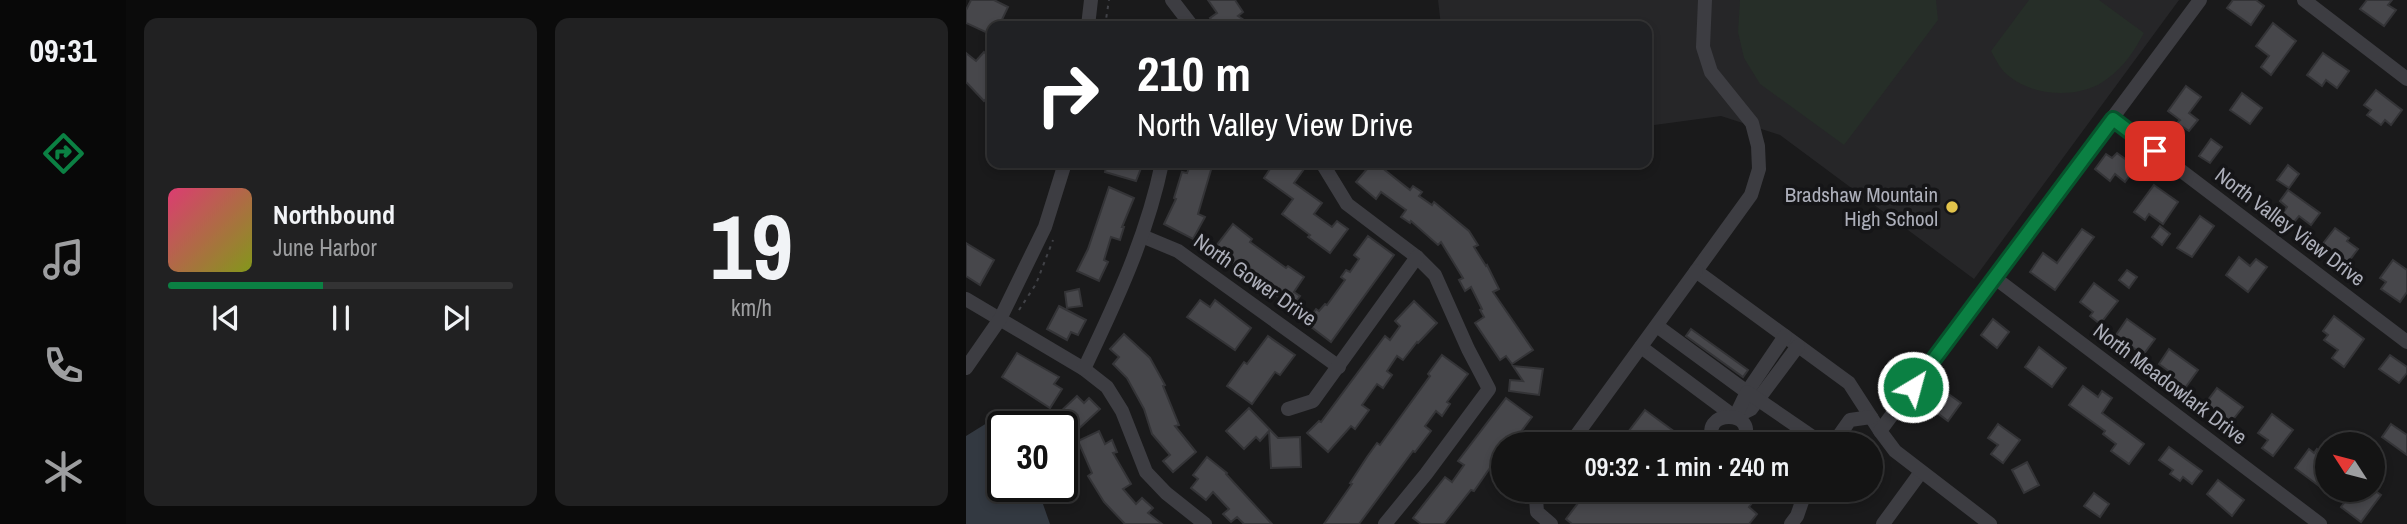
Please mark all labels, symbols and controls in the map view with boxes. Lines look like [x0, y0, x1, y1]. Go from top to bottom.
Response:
text: 09:31 [29, 29, 97, 72]
text: 210 m [1137, 40, 1251, 106]
icon: right [1022, 49, 1113, 140]
text: North Valley View Drive [1137, 103, 1413, 146]
pin [2125, 121, 2185, 181]
icon: directions [39, 129, 88, 178]
icon: arrive [2136, 132, 2174, 170]
street label: North Valley View Drive [2209, 160, 2371, 293]
place label: Bradshaw Mountain High School [1785, 180, 1938, 233]
text: 19 [710, 185, 793, 307]
text: Northbound [273, 197, 395, 232]
marker: Bradshaw Mountain High School [1944, 199, 1960, 215]
street label: North Gower Drive [1188, 227, 1322, 333]
text: June Harbor [273, 232, 377, 263]
icon: music [39, 235, 88, 284]
text: km/h [731, 292, 772, 323]
icon: previous [207, 299, 245, 337]
icon: pause [322, 299, 360, 337]
icon: next [437, 299, 475, 337]
street label: North Meadowlark Drive [2087, 316, 2253, 451]
icon: phone [39, 341, 88, 390]
position arrow [1876, 350, 1950, 424]
speed limit sign: 30 [987, 411, 1078, 502]
north arrow [2315, 432, 2385, 502]
map controls [2315, 432, 2385, 502]
icon: climate [39, 447, 88, 496]
text: 09:32 · 1 min · 240 m [1585, 449, 1789, 484]

